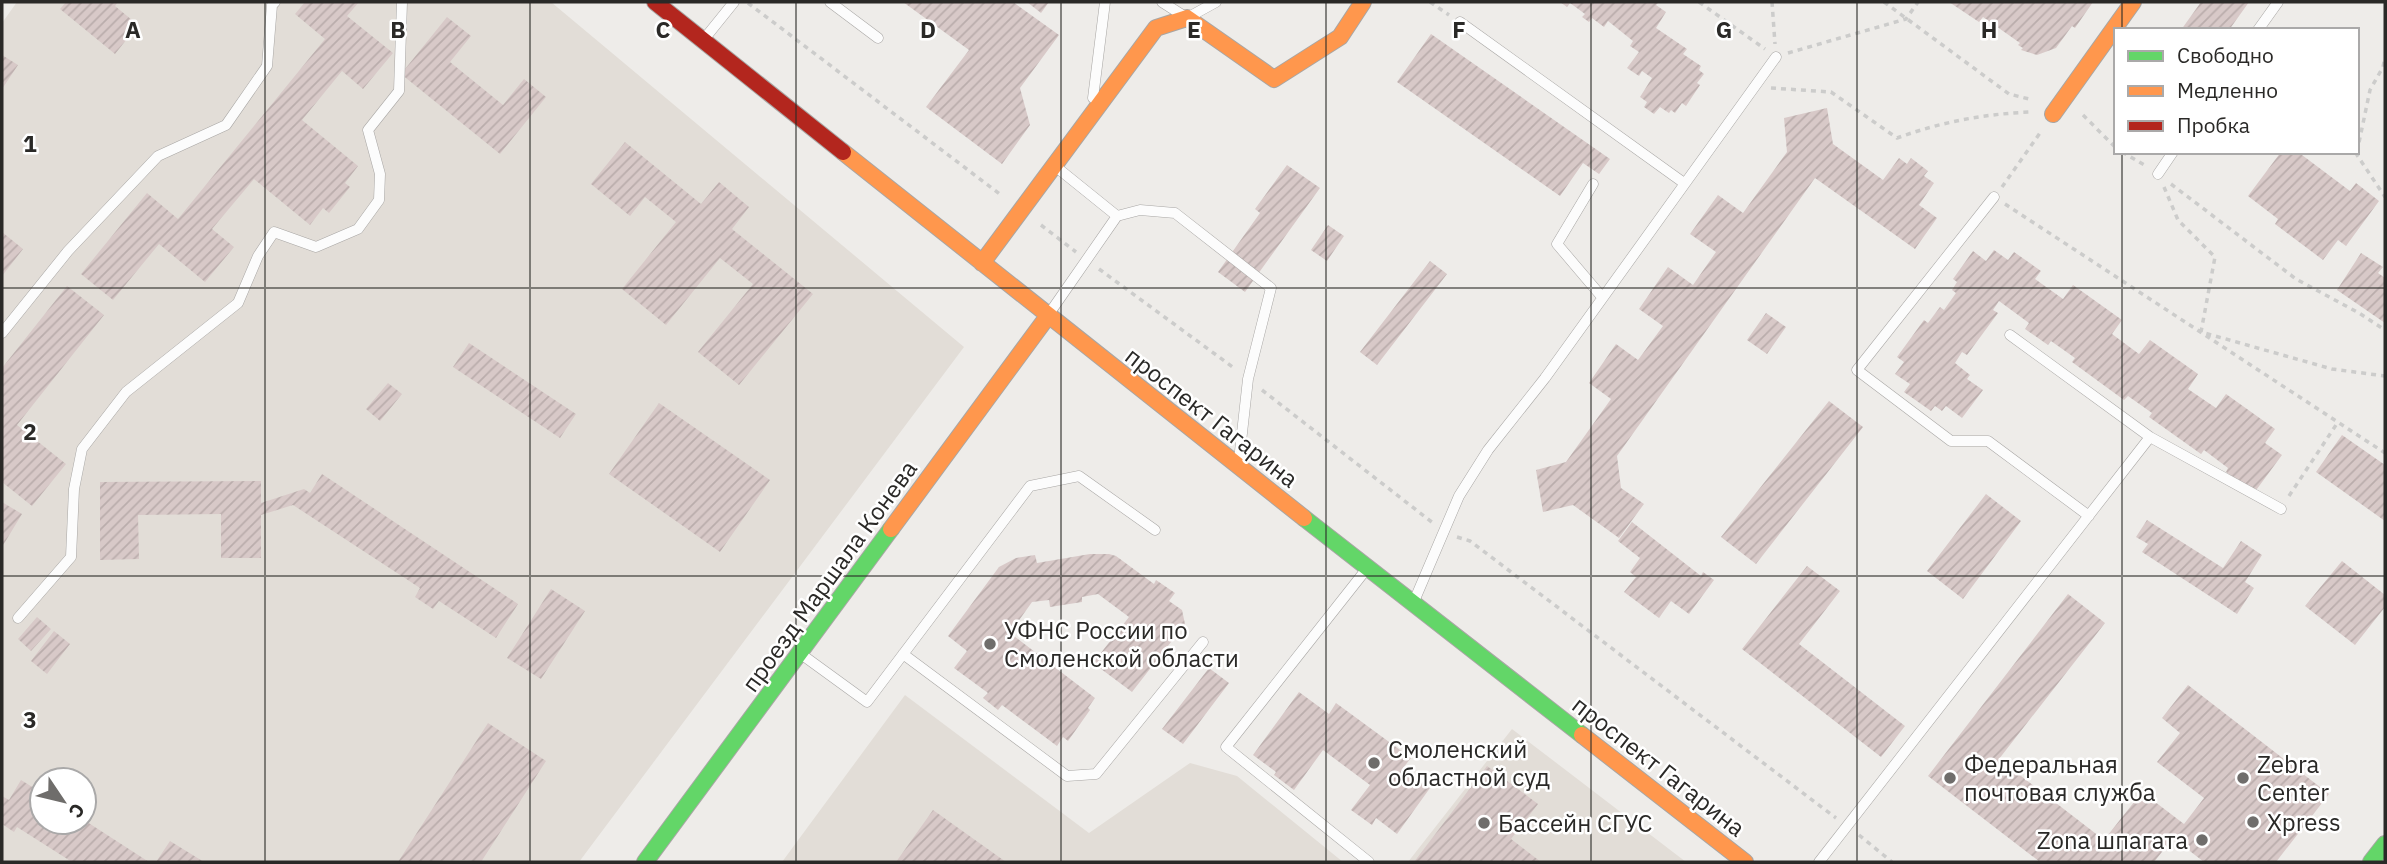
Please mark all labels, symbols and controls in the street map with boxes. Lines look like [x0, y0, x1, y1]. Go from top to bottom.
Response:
text: A [125, 14, 141, 44]
text: B [390, 14, 406, 44]
text: C [656, 14, 671, 44]
text: D [920, 14, 936, 44]
text: E [1187, 14, 1201, 44]
text: F [1452, 14, 1466, 44]
text: G [1716, 14, 1732, 44]
text: H [1981, 14, 1997, 44]
legend [2114, 28, 2359, 154]
text: Свободно [2177, 41, 2274, 69]
text: Медленно [2177, 76, 2278, 104]
text: Пробка [2177, 111, 2250, 139]
text: 1 [23, 128, 37, 158]
street label: проспект Гагарина [1119, 339, 1305, 495]
text: 2 [23, 416, 37, 446]
street label: проезд Маршала Конева [734, 454, 924, 698]
place label: УФНС России по Смоленской области [1004, 614, 1239, 674]
marker: УФНС России по Смоленской области [982, 636, 998, 652]
street label: проспект Гагарина [1566, 688, 1752, 844]
text: 3 [23, 704, 37, 734]
place label: Смоленский областной суд [1388, 733, 1550, 793]
place label: Федеральная почтовая служба [1964, 748, 2156, 808]
place label: Zebra Center [2257, 748, 2329, 808]
marker: Смоленский областной суд [1366, 755, 1382, 771]
north arrow [28, 766, 98, 836]
marker: Федеральная почтовая служба [1942, 770, 1958, 786]
marker: Zebra Center [2235, 770, 2251, 786]
text: С [64, 799, 90, 823]
place label: Xpress [2267, 806, 2341, 838]
place label: Бассейн СГУС [1498, 807, 1652, 839]
marker: Xpress [2245, 814, 2261, 830]
marker: Бассейн СГУС [1476, 815, 1492, 831]
place label: Zona шпагата [2037, 824, 2188, 856]
marker: Zona шпагата [2194, 832, 2210, 848]

